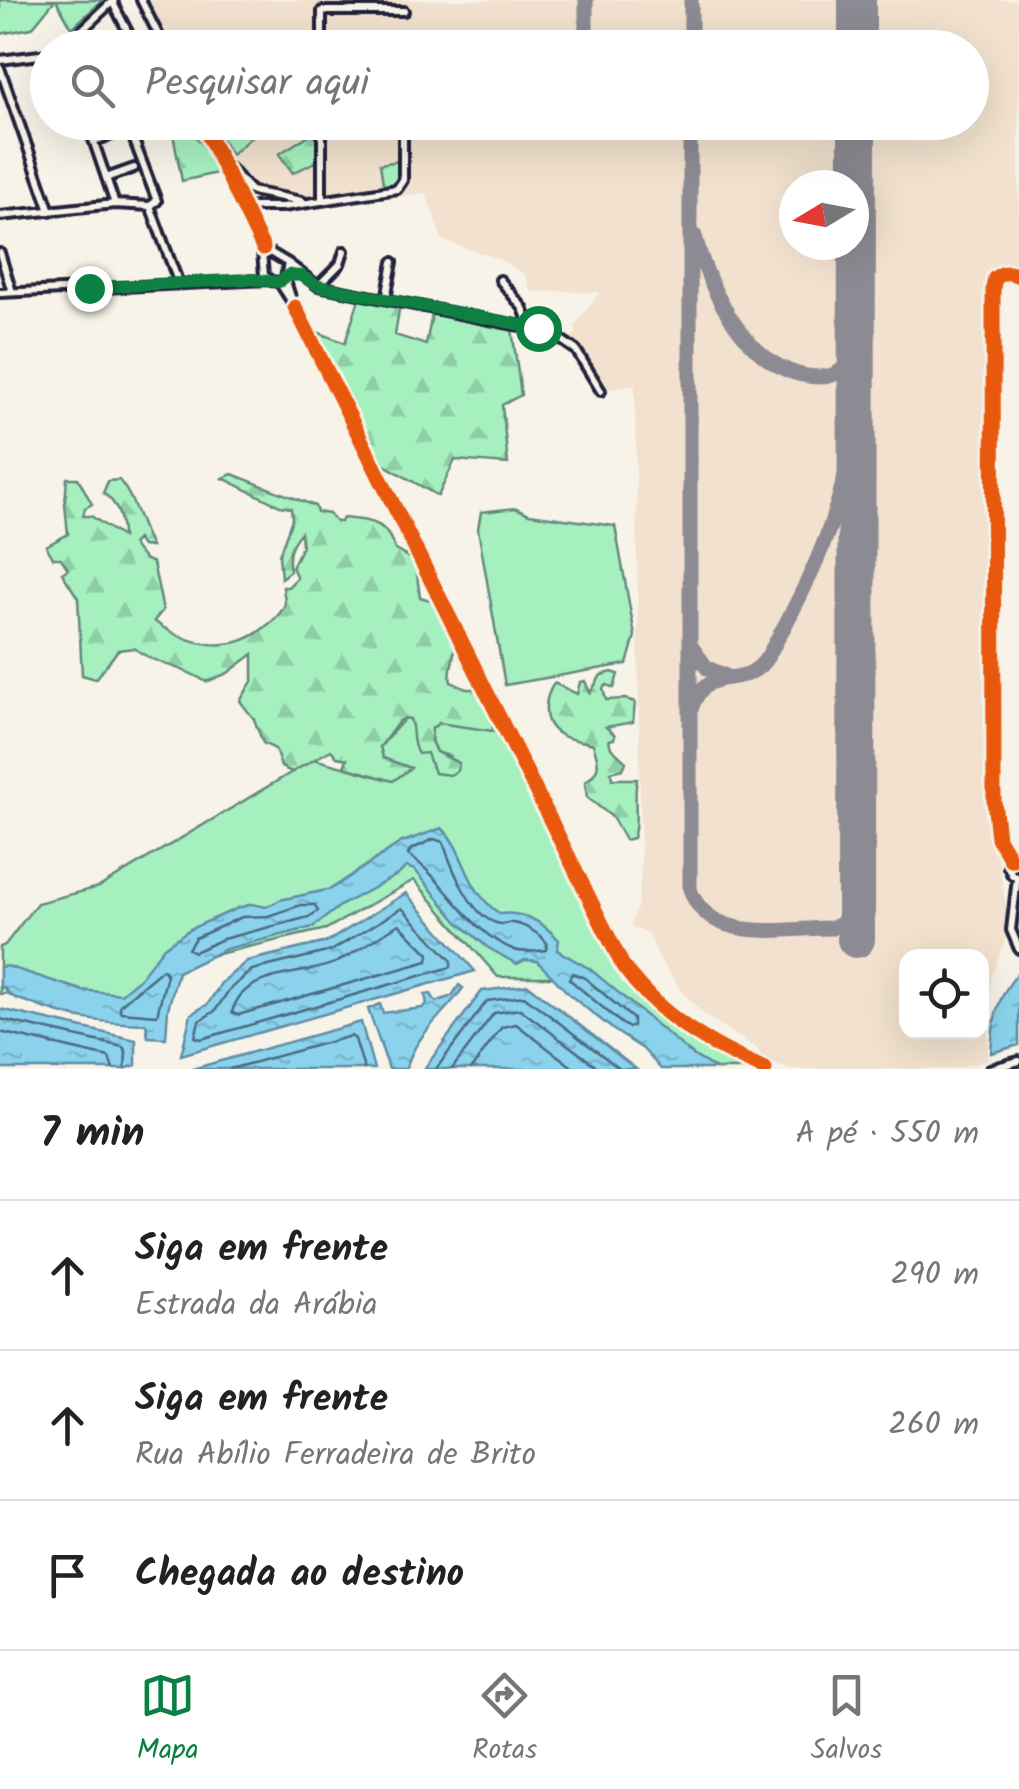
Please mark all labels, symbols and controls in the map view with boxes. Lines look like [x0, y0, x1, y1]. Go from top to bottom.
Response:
search box [30, 30, 989, 140]
text: Pesquisar aqui [145, 55, 369, 115]
icon: search [65, 58, 120, 113]
north arrow [779, 170, 869, 260]
route end [67, 266, 113, 312]
route start [516, 306, 562, 352]
map controls [899, 949, 989, 1039]
button: locate [899, 949, 989, 1039]
text: 7 min [40, 1101, 145, 1168]
text: A pé · 550 m [795, 1109, 979, 1160]
text: Siga em frente [135, 1220, 388, 1280]
icon: ahead [40, 1248, 95, 1303]
text: 290 m [890, 1250, 979, 1301]
text: Estrada da Arábia [135, 1280, 378, 1331]
text: Siga em frente [135, 1370, 388, 1430]
icon: ahead [40, 1398, 95, 1453]
text: 260 m [888, 1400, 979, 1451]
text: Rua Abílio Ferradeira de Brito [135, 1430, 536, 1481]
text: Chegada ao destino [135, 1545, 464, 1605]
icon: arrive [40, 1548, 95, 1603]
tab: Mapa [137, 1668, 199, 1773]
tab: Rotas [472, 1668, 537, 1773]
tab: Salvos [811, 1668, 882, 1773]

